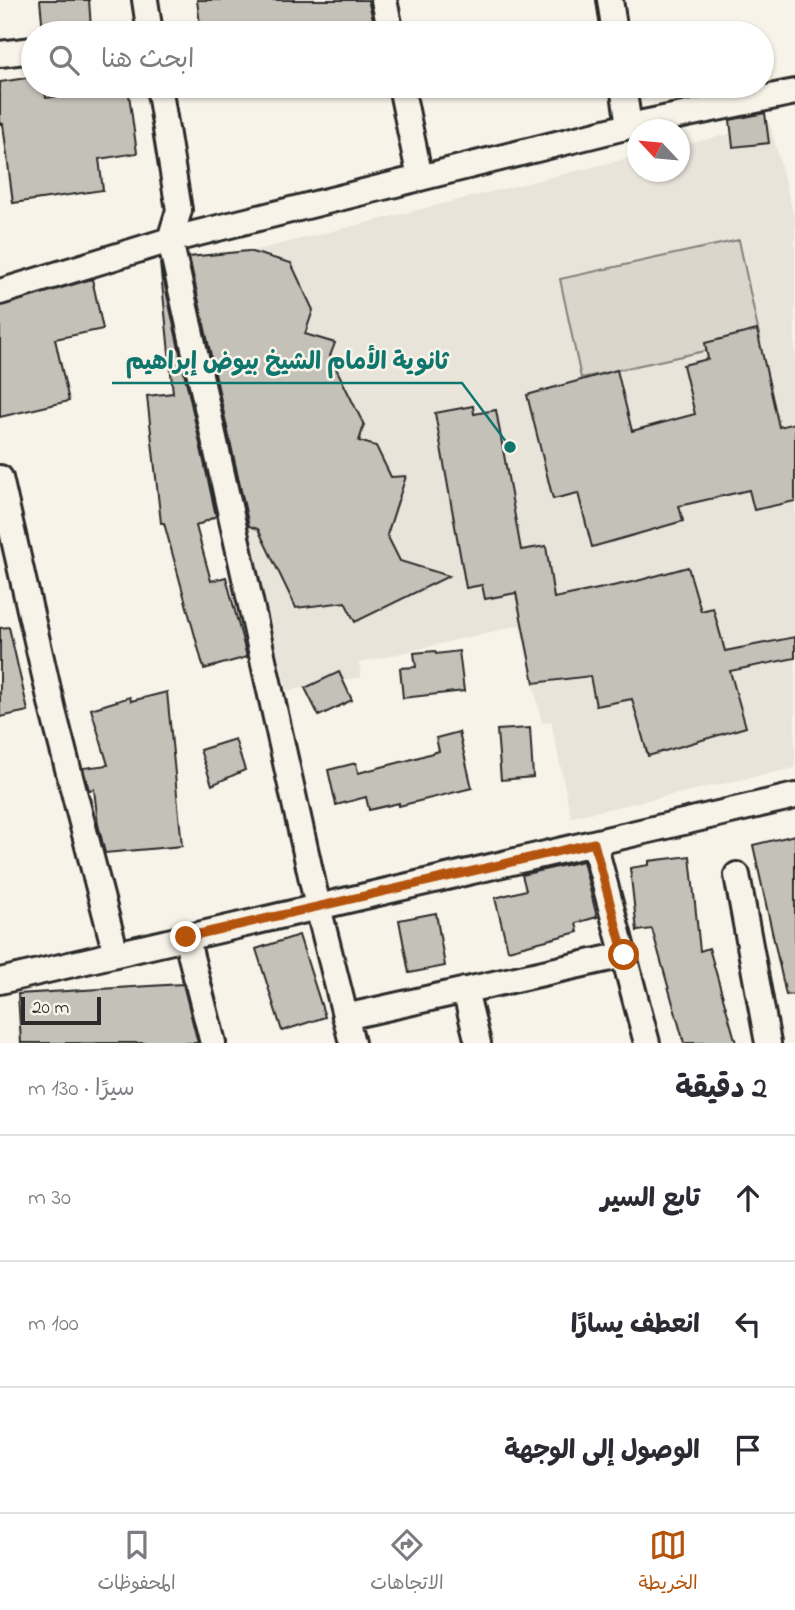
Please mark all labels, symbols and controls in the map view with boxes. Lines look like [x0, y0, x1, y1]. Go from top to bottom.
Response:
search box [21, 21, 774, 98]
icon: search [45, 41, 83, 79]
text: ابحث هنا [101, 42, 194, 80]
north arrow [627, 119, 690, 182]
callout: ثانوية الأمام الشيخ بيوض إبراهيم [112, 338, 462, 383]
text: ثانوية الأمام الشيخ بيوض إبراهيم [126, 344, 450, 381]
route end [170, 921, 201, 952]
route start [608, 939, 639, 970]
scale bar [21, 994, 102, 1026]
text: 20 m [32, 995, 69, 1022]
text: 2 دقيقة [675, 1068, 767, 1112]
text: سيرًا · 130 m [28, 1073, 135, 1106]
icon: ahead [729, 1179, 767, 1217]
text: تابع السير [601, 1181, 700, 1219]
text: 30 m [28, 1182, 71, 1215]
icon: left [729, 1305, 767, 1343]
text: انعطف يسارًا [571, 1307, 700, 1345]
text: 100 m [28, 1308, 79, 1341]
icon: arrive [729, 1431, 767, 1469]
text: الوصول إلى الوجهة [504, 1433, 700, 1471]
tab: المحفوظات [97, 1526, 176, 1599]
tab: الاتجاهات [370, 1526, 444, 1599]
tab: الخريطة [638, 1526, 698, 1599]

